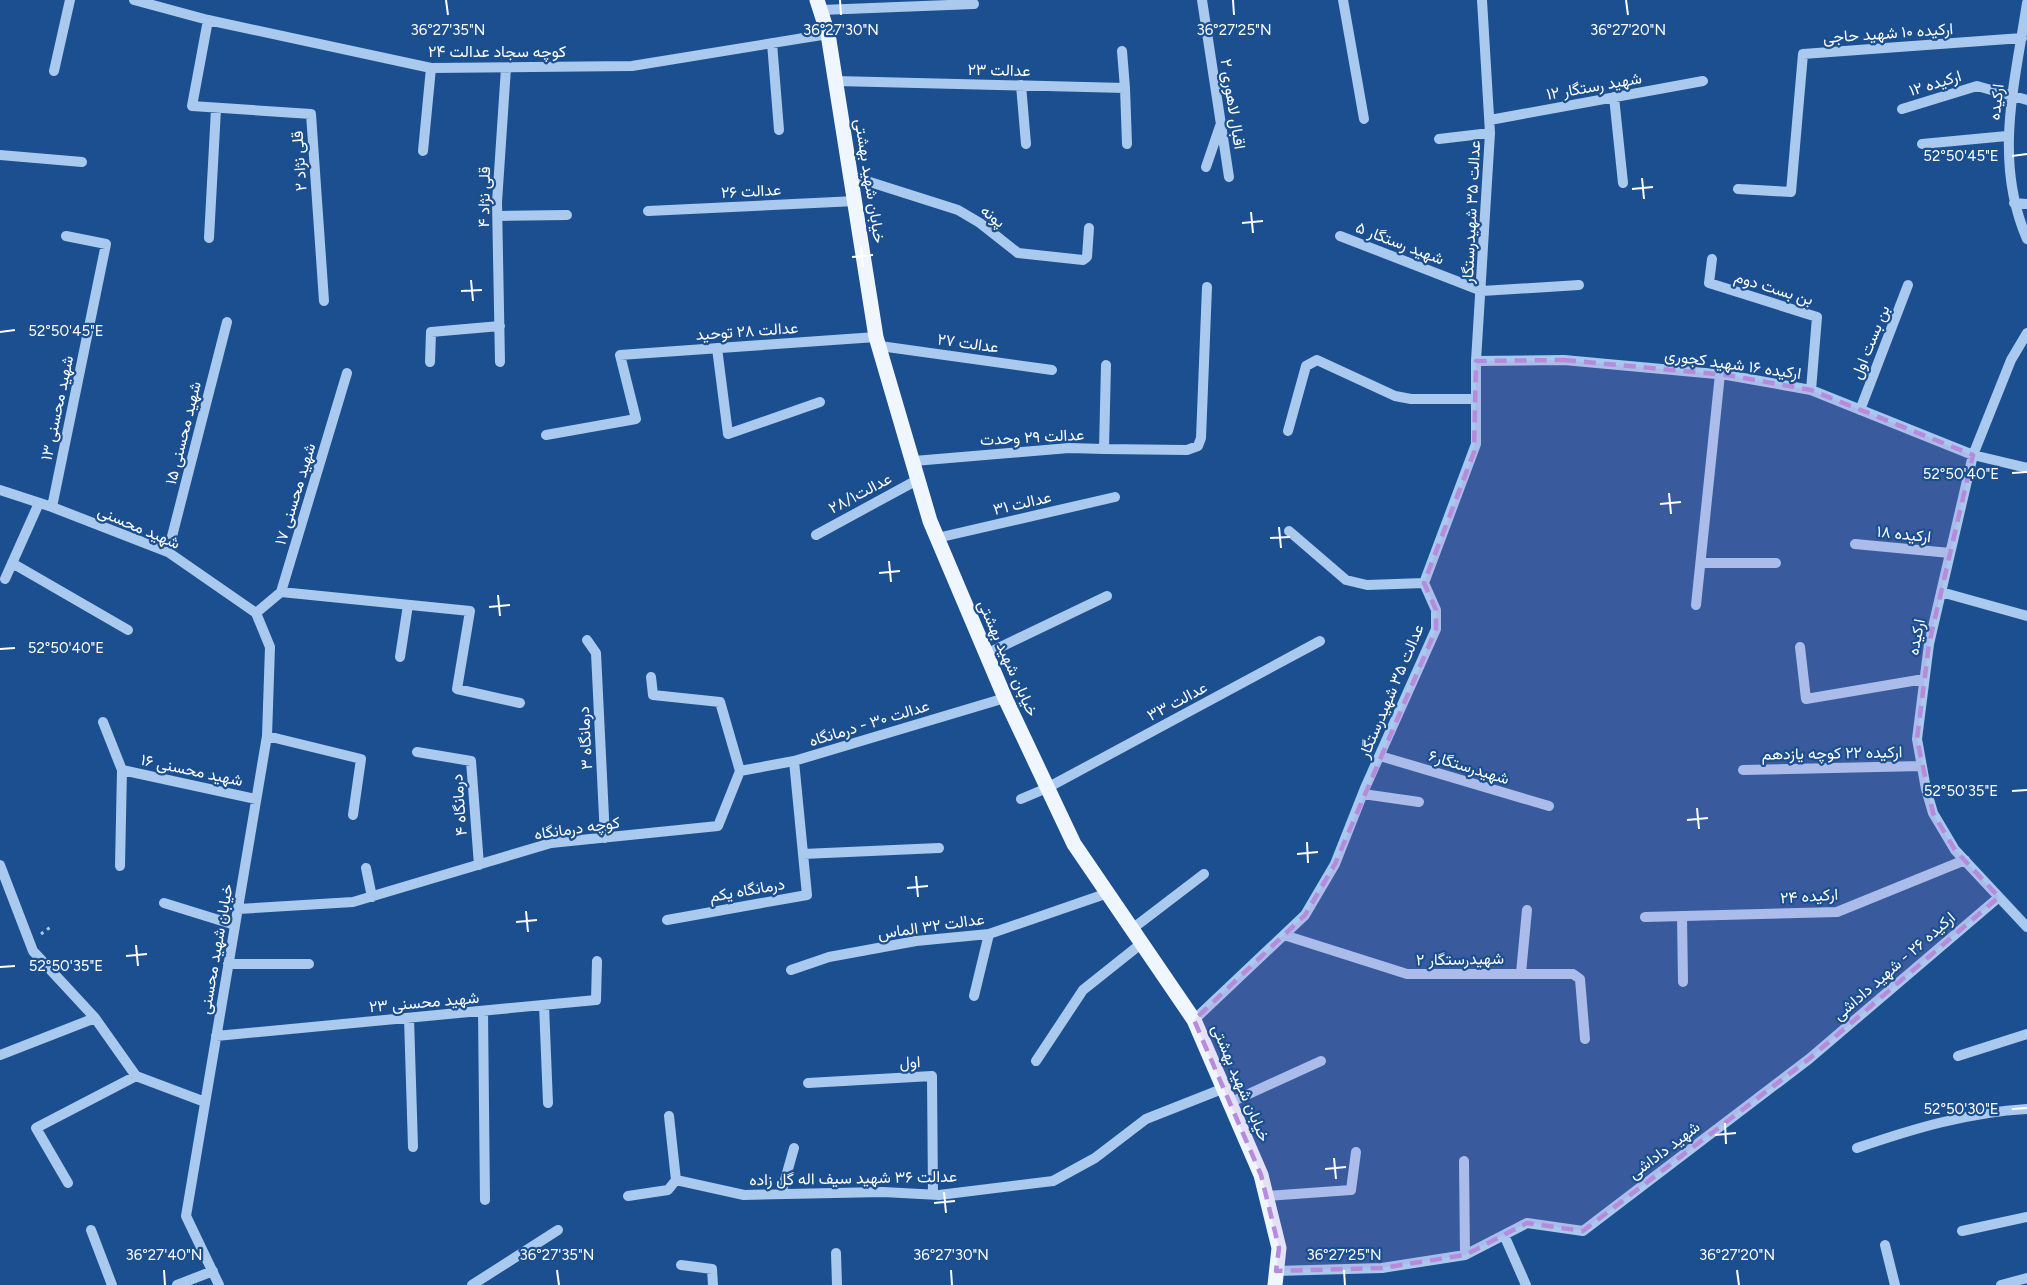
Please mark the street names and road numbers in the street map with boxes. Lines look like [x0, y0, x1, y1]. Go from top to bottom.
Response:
street label: ارکیده ۱۰ شهید حاجی [1822, 19, 1954, 48]
street label: کوچه سجاد عدالت ۲۴ [428, 42, 566, 63]
street label: اقبال لاهوری ۲ [1215, 57, 1250, 151]
street label: عدالت ۲۳ [967, 60, 1031, 80]
street label: ارکیده ۱۲ [1907, 66, 1964, 101]
street label: شهید رستگار ۱۲ [1545, 68, 1643, 105]
street label: ارکیده [1984, 83, 2009, 121]
street label: خیابان شهید بهشتی [850, 118, 889, 245]
street label: قلی نژاد ۲ [287, 130, 312, 192]
street label: عدالت ۳۵ شهیدرستگار [1458, 140, 1485, 285]
street label: قلی نژاد ۴ [474, 166, 495, 228]
street label: عدالت ۲۶ [720, 180, 782, 202]
street label: پونه [976, 201, 1009, 233]
street label: شهید رستگار ۵ [1353, 217, 1447, 269]
street label: بن بست دوم [1732, 267, 1816, 310]
street label: بن بست اول [1847, 302, 1894, 382]
street label: عدالت ۲۸ توحید [695, 318, 799, 345]
street label: عدالت ۲۷ [936, 329, 1000, 357]
street label: ارکیده ۱۶ شهید کجوری [1663, 345, 1802, 384]
street label: شهید محسنی ۱۳ [37, 354, 78, 462]
street label: شهید محسنی ۱۵ [161, 379, 206, 487]
street label: عدالت ۲۹ وحدت [979, 425, 1085, 450]
street label: شهید محسنی ۱۷ [270, 441, 320, 548]
street label: عدالت۲۸/۱ [825, 468, 895, 518]
street label: عدالت ۳۱ [991, 487, 1053, 519]
street label: شهید محسنی [95, 501, 183, 554]
street label: ارکیده ۱۸ [1876, 522, 1932, 547]
street label: خیابان شهید بهشتی [973, 597, 1042, 720]
street label: ارکیده [1903, 617, 1930, 657]
street label: عدالت ۳۵ شهیدرستگار [1354, 621, 1429, 762]
street label: عدالت ۳۳ [1144, 677, 1210, 725]
street label: عدالت ۳۰ - درمانگاه [807, 696, 932, 751]
street label: درمانگاه ۳ [574, 706, 597, 770]
street label: ارکیده ۲۲ کوچه یازدهم [1761, 742, 1903, 766]
street label: شهیدرستگار۶ [1426, 746, 1512, 789]
street label: شهید محسنی ۱۶ [139, 750, 245, 791]
street label: درمانگاه ۴ [447, 773, 472, 837]
street label: کوچه درمانگاه [533, 813, 621, 845]
street label: درمانگاه یکم [708, 874, 786, 907]
street label: خیابان شهید محسنی [195, 882, 238, 1016]
street label: ارکیده ۲۴ [1779, 884, 1839, 908]
street label: ارکیده ۲۶ - شهید داداشی [1829, 908, 1960, 1025]
street label: عدالت ۳۲ الماس [876, 909, 986, 944]
street label: شهیدرستگار ۲ [1416, 949, 1504, 970]
street label: شهید محسنی ۲۳ [368, 988, 480, 1017]
street label: خیابان شهید بهشتی [1207, 1021, 1274, 1145]
street label: اول [899, 1052, 921, 1073]
street label: شهید داداشی [1625, 1117, 1704, 1184]
street label: عدالت ۳۶ شهید سیف اله گل زاده [749, 1167, 957, 1190]

